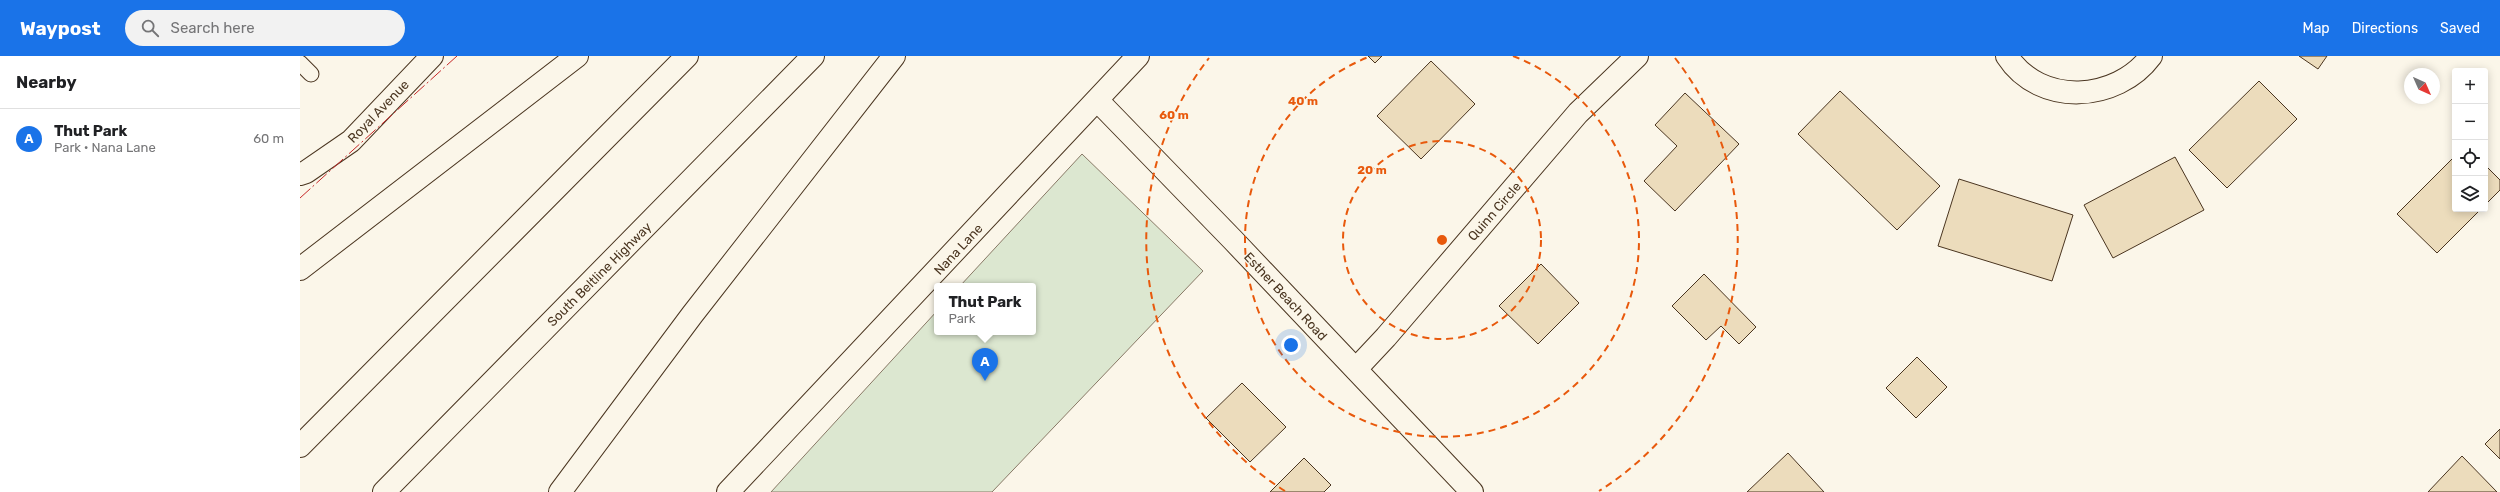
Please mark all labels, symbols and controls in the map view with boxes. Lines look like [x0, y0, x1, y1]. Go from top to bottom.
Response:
search box [125, 10, 405, 46]
text: Waypost [20, 17, 101, 40]
icon: search [139, 17, 161, 39]
text: Search here [171, 19, 255, 37]
text: Map [2303, 20, 2330, 37]
text: Directions [2352, 20, 2418, 37]
text: Saved [2440, 20, 2480, 37]
north arrow [2404, 68, 2440, 104]
map controls [2452, 68, 2488, 212]
button: + [2452, 68, 2488, 104]
text: Nearby [16, 72, 77, 92]
street label: Royal Avenue [345, 77, 412, 146]
text: 40 m [1288, 94, 1318, 108]
button: − [2452, 104, 2488, 140]
text: 60 m [1159, 108, 1189, 122]
text: Thut Park [54, 122, 127, 140]
text: A [24, 131, 34, 146]
text: 60 m [253, 131, 284, 146]
text: Park · Nana Lane [54, 140, 156, 155]
button: locate [2452, 140, 2488, 176]
text: 20 m [1357, 163, 1387, 177]
button: layers [2452, 176, 2488, 212]
street label: Quinn Circle [1465, 179, 1524, 244]
street label: South Beltline Highway [544, 219, 655, 330]
street label: Nana Lane [931, 221, 986, 278]
centre of rings [1435, 233, 1449, 247]
street label: Esther Beach Road [1241, 249, 1330, 343]
popup [934, 283, 1036, 335]
text: Thut Park [948, 293, 1022, 311]
text: Park [948, 311, 975, 326]
your location [1281, 335, 1301, 355]
pin: A [972, 348, 998, 381]

